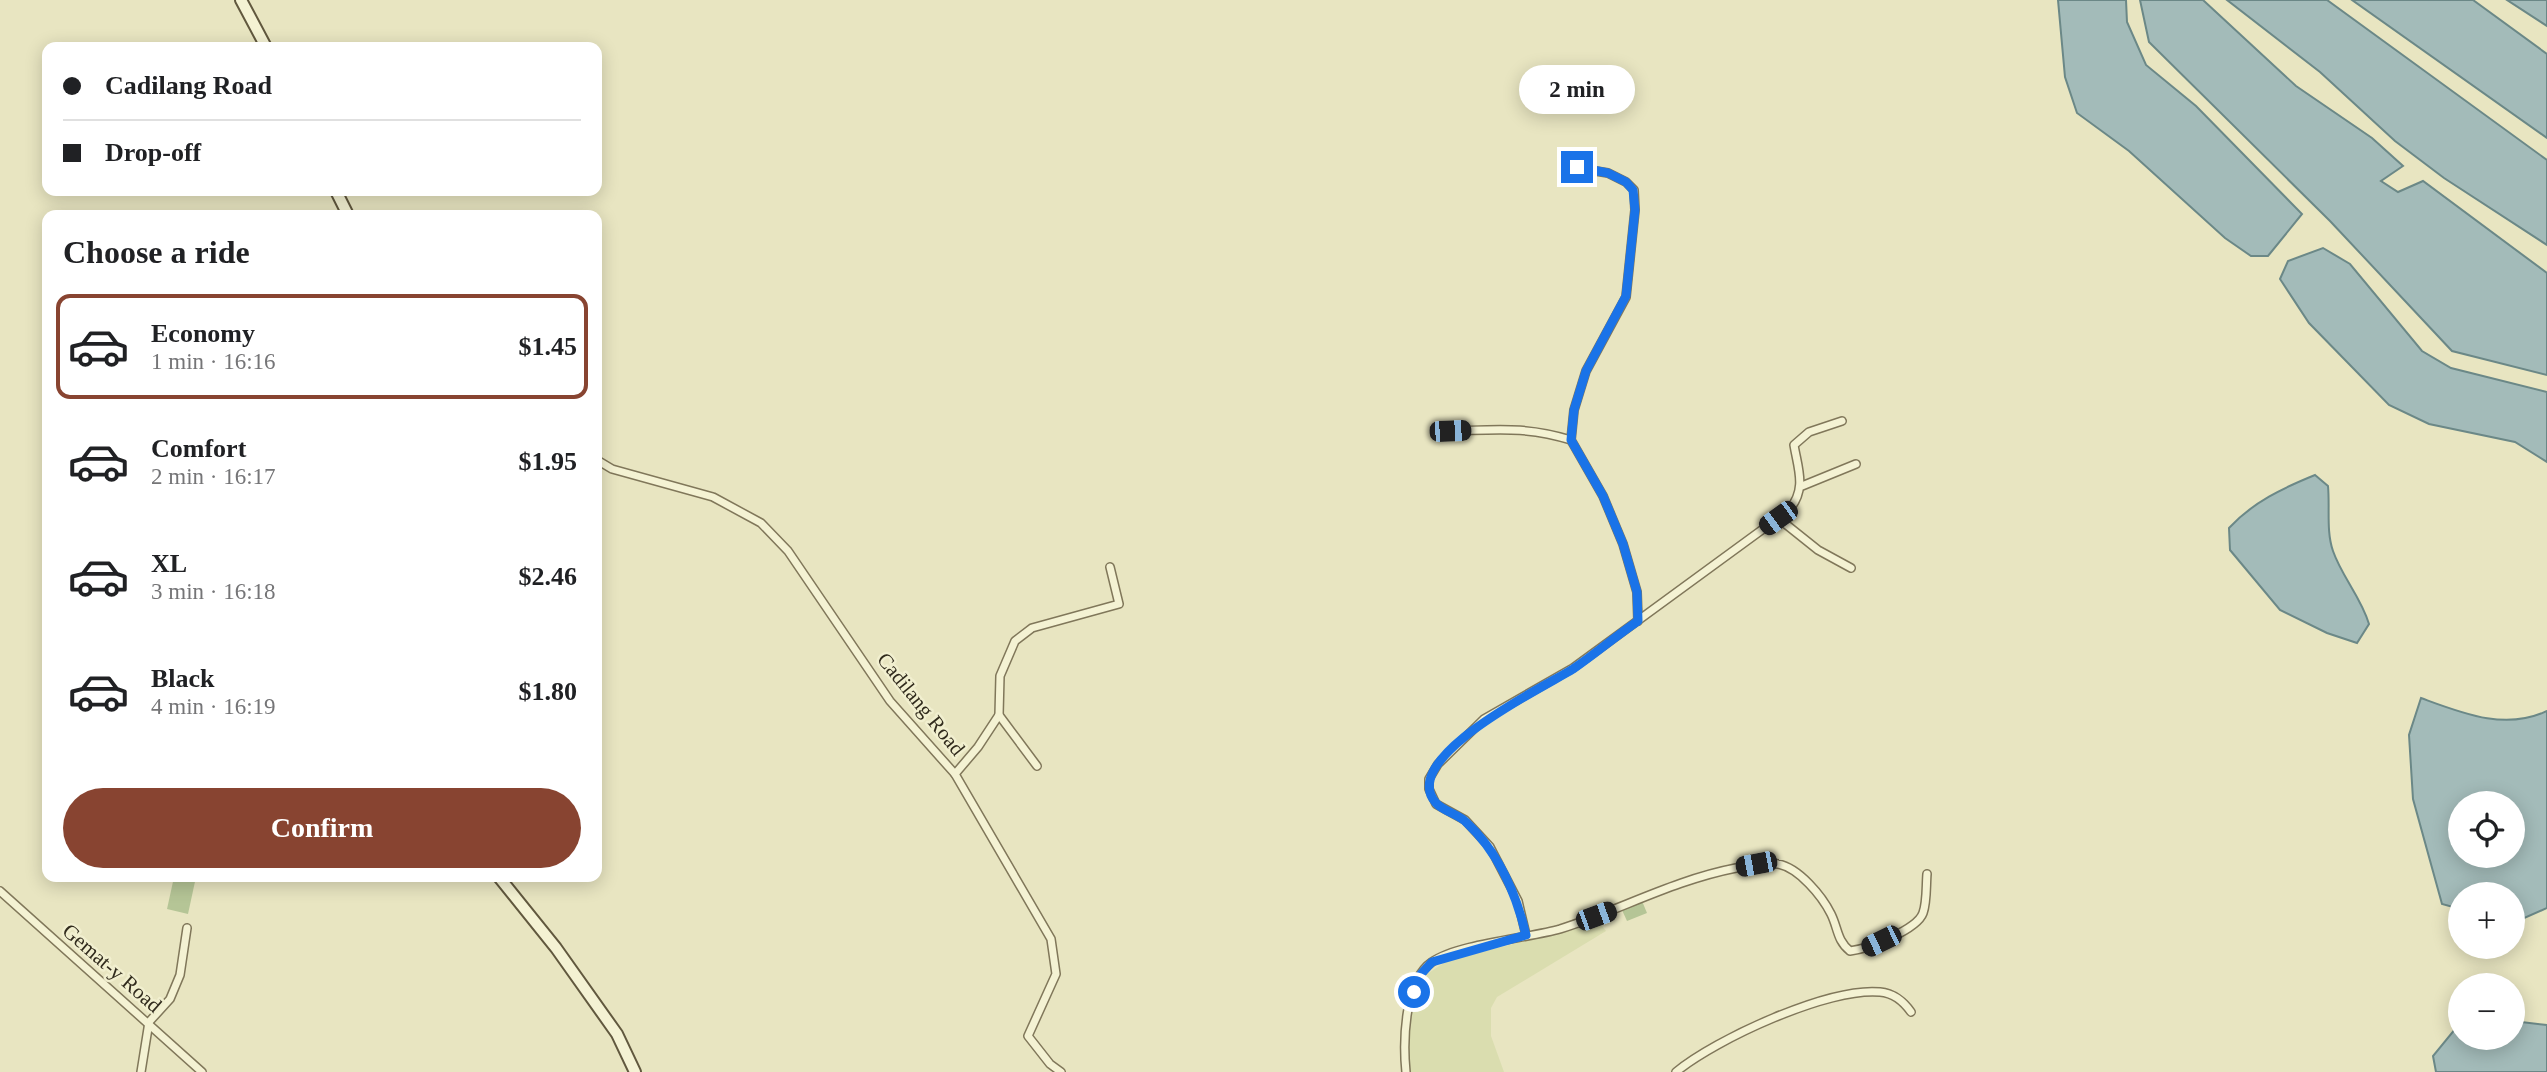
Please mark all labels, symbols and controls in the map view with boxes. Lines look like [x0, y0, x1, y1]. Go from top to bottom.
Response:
callout: 2 min [1519, 66, 1635, 114]
text: Cadilang Road [105, 71, 272, 100]
text: 2 min [1549, 77, 1605, 102]
text: Drop-off [105, 138, 201, 167]
route end [1561, 151, 1593, 183]
text: Choose a ride [63, 234, 250, 270]
icon: car [67, 315, 130, 378]
text: Economy [151, 319, 255, 348]
text: $1.45 [519, 332, 577, 361]
text: 1 min · 16:16 [151, 349, 276, 374]
car [1429, 420, 1472, 442]
icon: car [67, 430, 130, 493]
text: Comfort [151, 434, 246, 463]
text: $1.95 [519, 447, 577, 476]
text: 2 min · 16:17 [151, 464, 276, 489]
car [1755, 497, 1802, 539]
icon: car [67, 545, 130, 608]
text: XL [151, 549, 187, 578]
text: $2.46 [519, 562, 577, 591]
text: 3 min · 16:18 [151, 579, 276, 604]
street label: Cadilang Road [872, 648, 970, 761]
icon: car [67, 660, 130, 723]
text: Black [151, 664, 215, 693]
text: $1.80 [519, 677, 577, 706]
text: 4 min · 16:19 [151, 694, 276, 719]
button: Confirm [63, 788, 581, 868]
map controls [2448, 791, 2525, 1050]
button: locate [2448, 791, 2525, 868]
car [1734, 850, 1779, 878]
button: + [2448, 882, 2525, 959]
car [1573, 899, 1620, 933]
street label: Gemat-y Road [58, 919, 167, 1018]
car [1858, 922, 1905, 960]
button: − [2448, 973, 2525, 1050]
route start [1398, 976, 1430, 1008]

